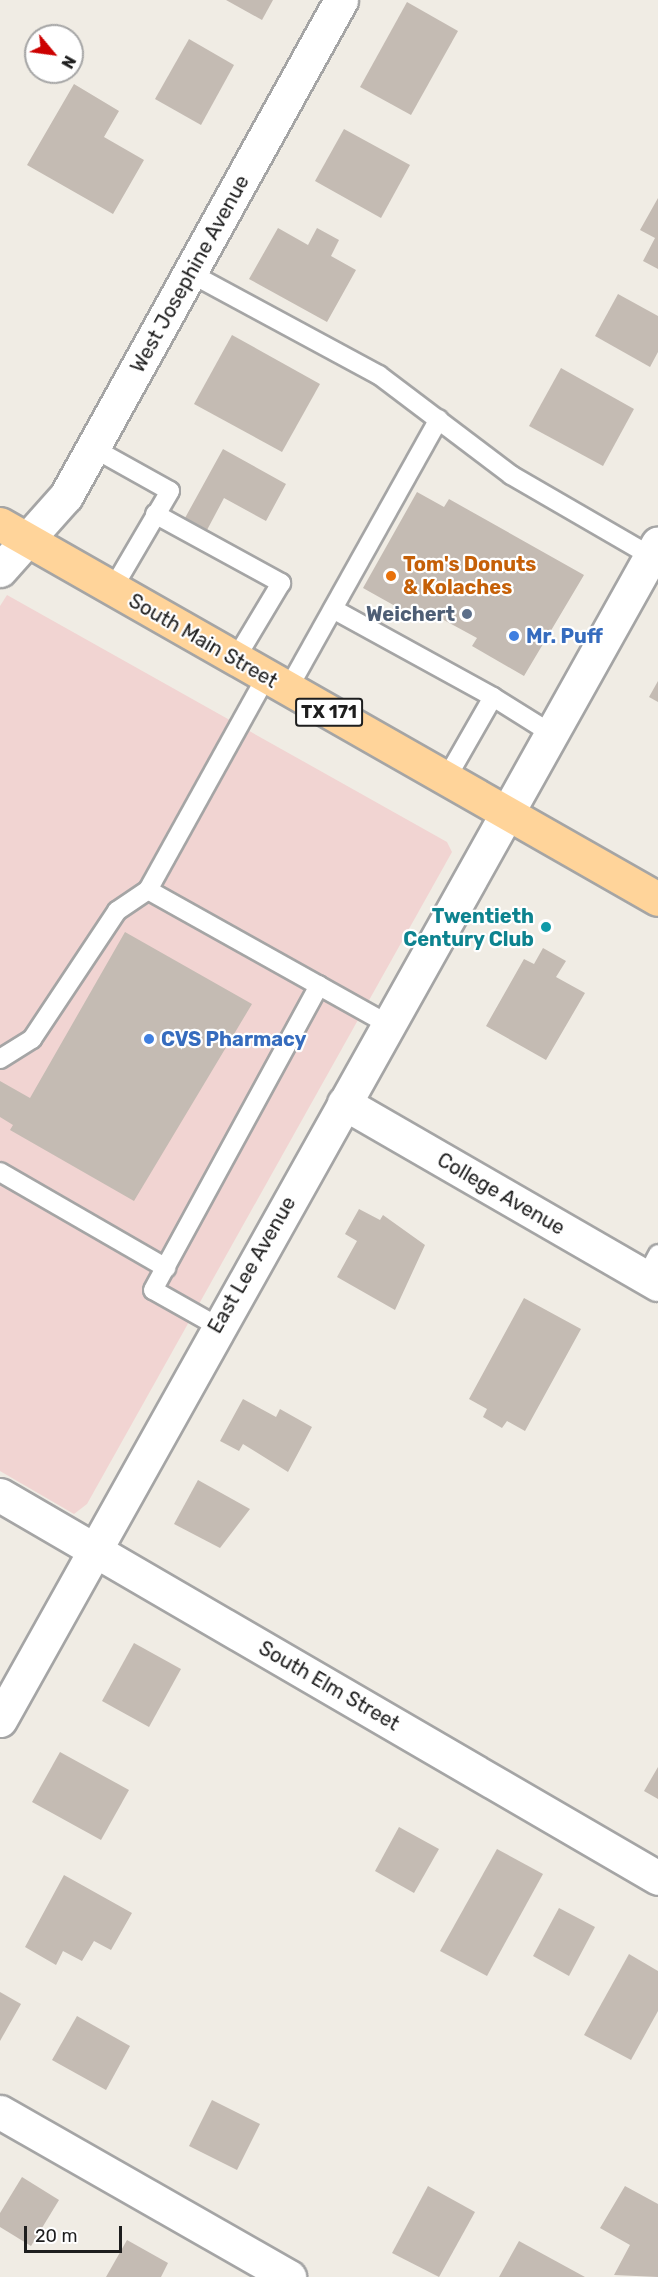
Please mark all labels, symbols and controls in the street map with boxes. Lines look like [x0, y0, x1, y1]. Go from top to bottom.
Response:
north arrow [24, 24, 84, 84]
text: N [57, 52, 80, 72]
street label: West Josephine Avenue [126, 171, 254, 377]
place label: Tom's Donuts & Kolaches [403, 552, 536, 599]
marker: Tom's Donuts & Kolaches [384, 569, 398, 583]
street label: South Main Street [124, 589, 282, 693]
place label: Weichert [366, 602, 455, 626]
marker: Weichert [460, 607, 474, 621]
place label: Mr. Puff [526, 624, 603, 648]
marker: Mr. Puff [507, 629, 521, 643]
road number: TX 171 [294, 697, 364, 727]
place label: Twentieth Century Club [403, 904, 534, 951]
marker: Twentieth Century Club [539, 920, 553, 934]
place label: CVS Pharmacy [161, 1027, 306, 1051]
marker: CVS Pharmacy [142, 1032, 156, 1046]
street label: College Avenue [433, 1148, 569, 1240]
street label: East Lee Avenue [203, 1192, 301, 1338]
street label: South Elm Street [254, 1636, 404, 1736]
scale bar [27, 2214, 124, 2252]
text: 20 m [35, 2225, 77, 2247]

